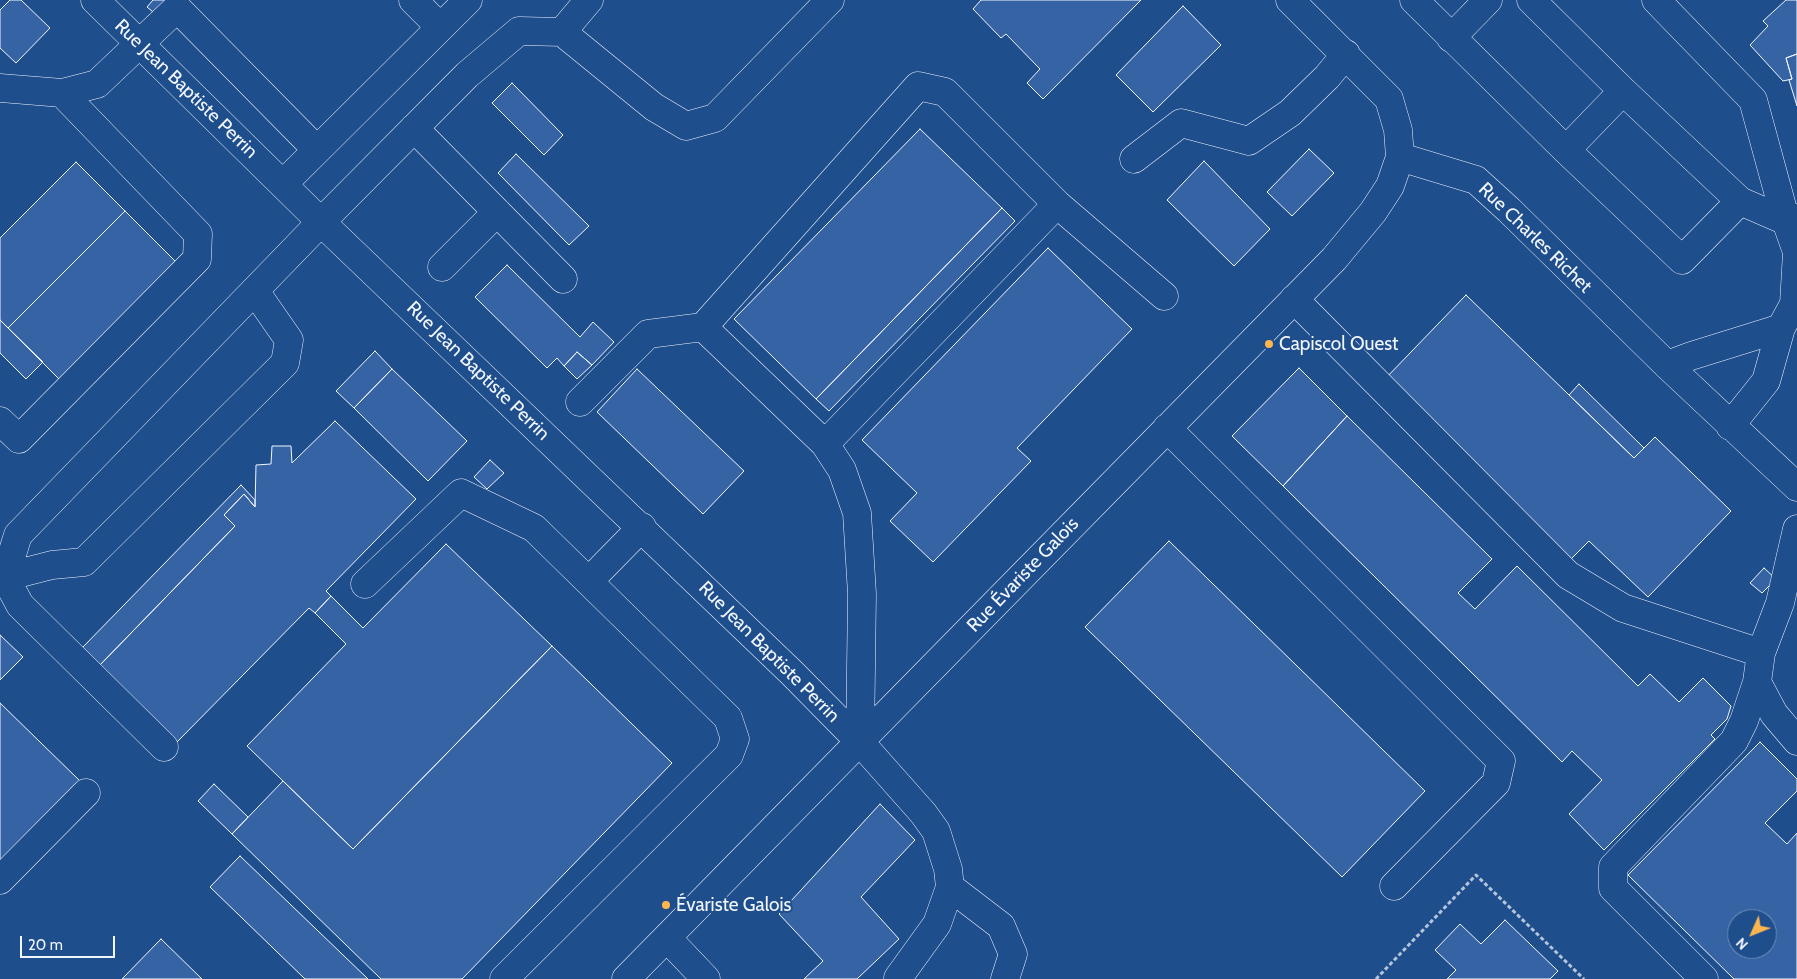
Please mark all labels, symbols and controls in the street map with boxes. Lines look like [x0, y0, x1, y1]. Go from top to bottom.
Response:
street label: Rue Jean Baptiste Perrin [110, 15, 262, 163]
street label: Rue Charles Richet [1473, 178, 1597, 298]
street label: Rue Jean Baptiste Perrin [402, 297, 554, 445]
place label: Capiscol Ouest [1279, 333, 1398, 355]
marker: Capiscol Ouest [1263, 338, 1275, 350]
street label: Rue Évariste Galois [962, 513, 1084, 637]
street label: Rue Jean Baptiste Perrin [694, 577, 844, 727]
place label: Évariste Galois [676, 894, 791, 916]
marker: Évariste Galois [660, 899, 672, 911]
north arrow [1727, 909, 1777, 959]
scale bar [22, 926, 118, 958]
text: N [1732, 934, 1752, 954]
text: 20 m [28, 936, 63, 954]

